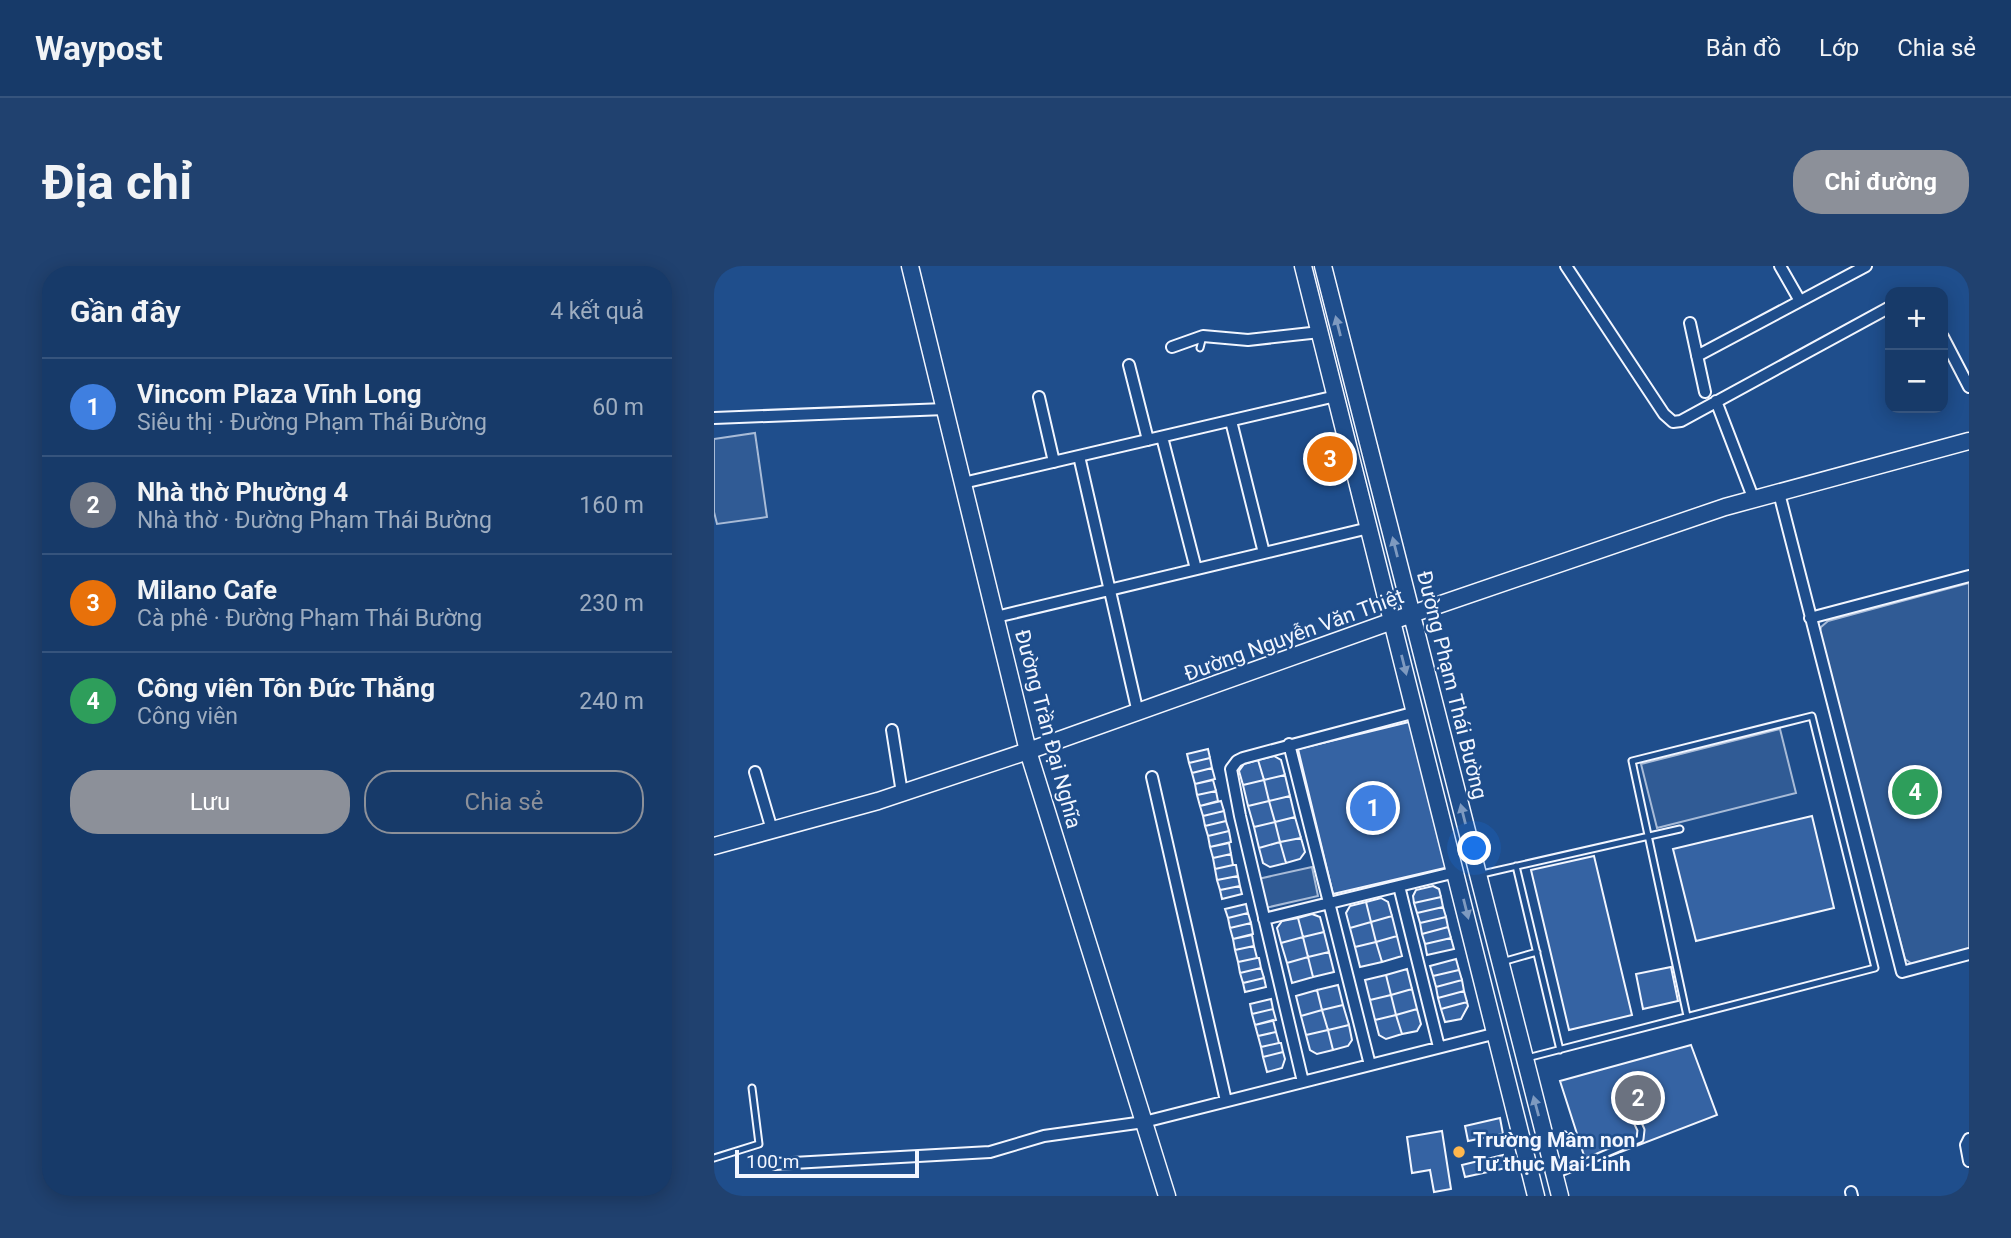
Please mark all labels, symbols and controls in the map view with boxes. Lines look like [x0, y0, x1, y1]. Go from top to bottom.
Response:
text: Waypost [35, 29, 163, 68]
text: Bản đồ [1706, 34, 1781, 62]
text: Lớp [1819, 34, 1859, 62]
text: Chia sẻ [1897, 34, 1976, 62]
button: Chỉ đường [1793, 150, 1969, 214]
text: Địa chỉ [42, 154, 192, 211]
map controls [1885, 287, 1948, 413]
button: + [1885, 287, 1948, 350]
text: Gần đây [70, 294, 181, 329]
text: 4 kết quả [550, 298, 644, 325]
one-way arrow [1332, 315, 1343, 337]
button: − [1885, 350, 1948, 413]
text: Vincom Plaza Vĩnh Long [137, 379, 422, 409]
text: 1 [86, 394, 100, 421]
text: 60 m [592, 394, 644, 421]
text: Siêu thị · Đường Phạm Thái Bường [137, 409, 487, 436]
pin: 3 [1307, 433, 1353, 485]
text: Nhà thờ Phường 4 [137, 477, 348, 507]
text: 2 [86, 492, 100, 519]
text: 160 m [579, 492, 644, 519]
text: Nhà thờ · Đường Phạm Thái Bường [137, 507, 492, 534]
one-way arrow [1389, 535, 1400, 557]
street label: Đường Phạm Thái Bường [1412, 568, 1492, 802]
text: Milano Cafe [137, 575, 277, 605]
street label: Đường Nguyễn Văn Thiệt [1181, 584, 1407, 686]
text: 3 [86, 590, 100, 617]
text: 230 m [579, 590, 644, 617]
text: Cà phê · Đường Phạm Thái Bường [137, 605, 482, 632]
street label: Đường Trần Đại Nghĩa [1010, 627, 1086, 831]
one-way arrow [1399, 654, 1410, 676]
text: Công viên Tôn Đức Thắng [137, 673, 435, 703]
text: 4 [86, 688, 100, 715]
text: 240 m [579, 688, 644, 715]
text: Công viên [137, 703, 238, 730]
pin: 4 [1892, 766, 1938, 818]
button: Lưu [70, 770, 350, 834]
button: Chia sẻ [364, 770, 644, 834]
pin: 1 [1350, 782, 1396, 834]
one-way arrow [1458, 804, 1468, 825]
your location [1457, 831, 1491, 865]
one-way arrow [1461, 898, 1472, 920]
pin: 2 [1615, 1072, 1661, 1124]
one-way arrow [1531, 1096, 1541, 1117]
place label: Trường Mầm non Tư thục Mai Linh [1473, 1128, 1635, 1176]
marker: Trường Mầm non Tư thục Mai Linh [1451, 1144, 1467, 1160]
scale bar [735, 1147, 919, 1179]
text: 100 m [746, 1150, 799, 1173]

